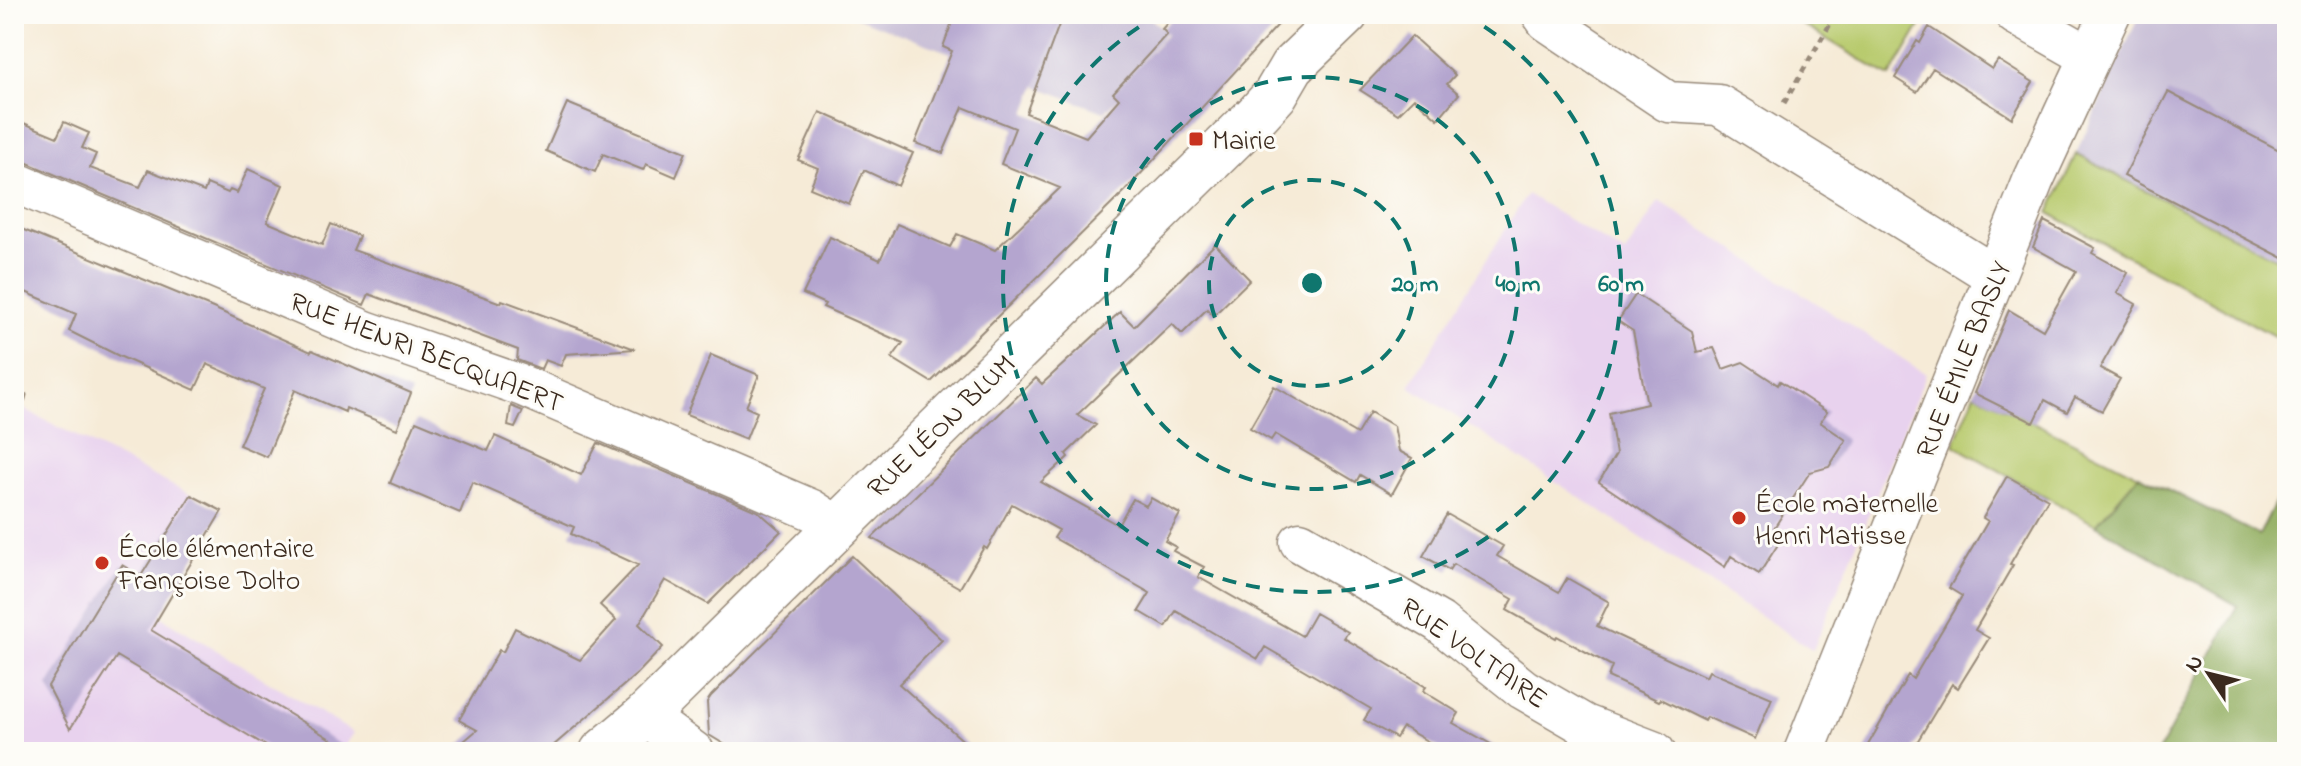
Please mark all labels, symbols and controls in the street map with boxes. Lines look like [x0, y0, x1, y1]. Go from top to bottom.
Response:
place label: Mairie [1212, 122, 1276, 163]
marker: Mairie [1187, 130, 1205, 148]
street label: RUE ÉMILE BASLY [1907, 255, 2024, 465]
text: 20 m [1391, 268, 1439, 303]
text: 40 m [1496, 268, 1541, 303]
text: 60 m [1598, 268, 1644, 303]
centre of rings [1298, 269, 1326, 297]
street label: RUE HENRI BECQUAERT [283, 283, 569, 425]
street label: RUE LÉON BLUM [859, 346, 1026, 509]
place label: École maternelle Henri Matisse [1755, 485, 1939, 558]
marker: École maternelle Henri Matisse [1730, 509, 1748, 527]
place label: École élémentaire Françoise Dolto [117, 530, 314, 603]
marker: École élémentaire Françoise Dolto [93, 554, 111, 572]
street label: RUE VOLTAIRE [1391, 589, 1555, 721]
north arrow [2169, 634, 2249, 714]
text: N [2178, 649, 2212, 680]

